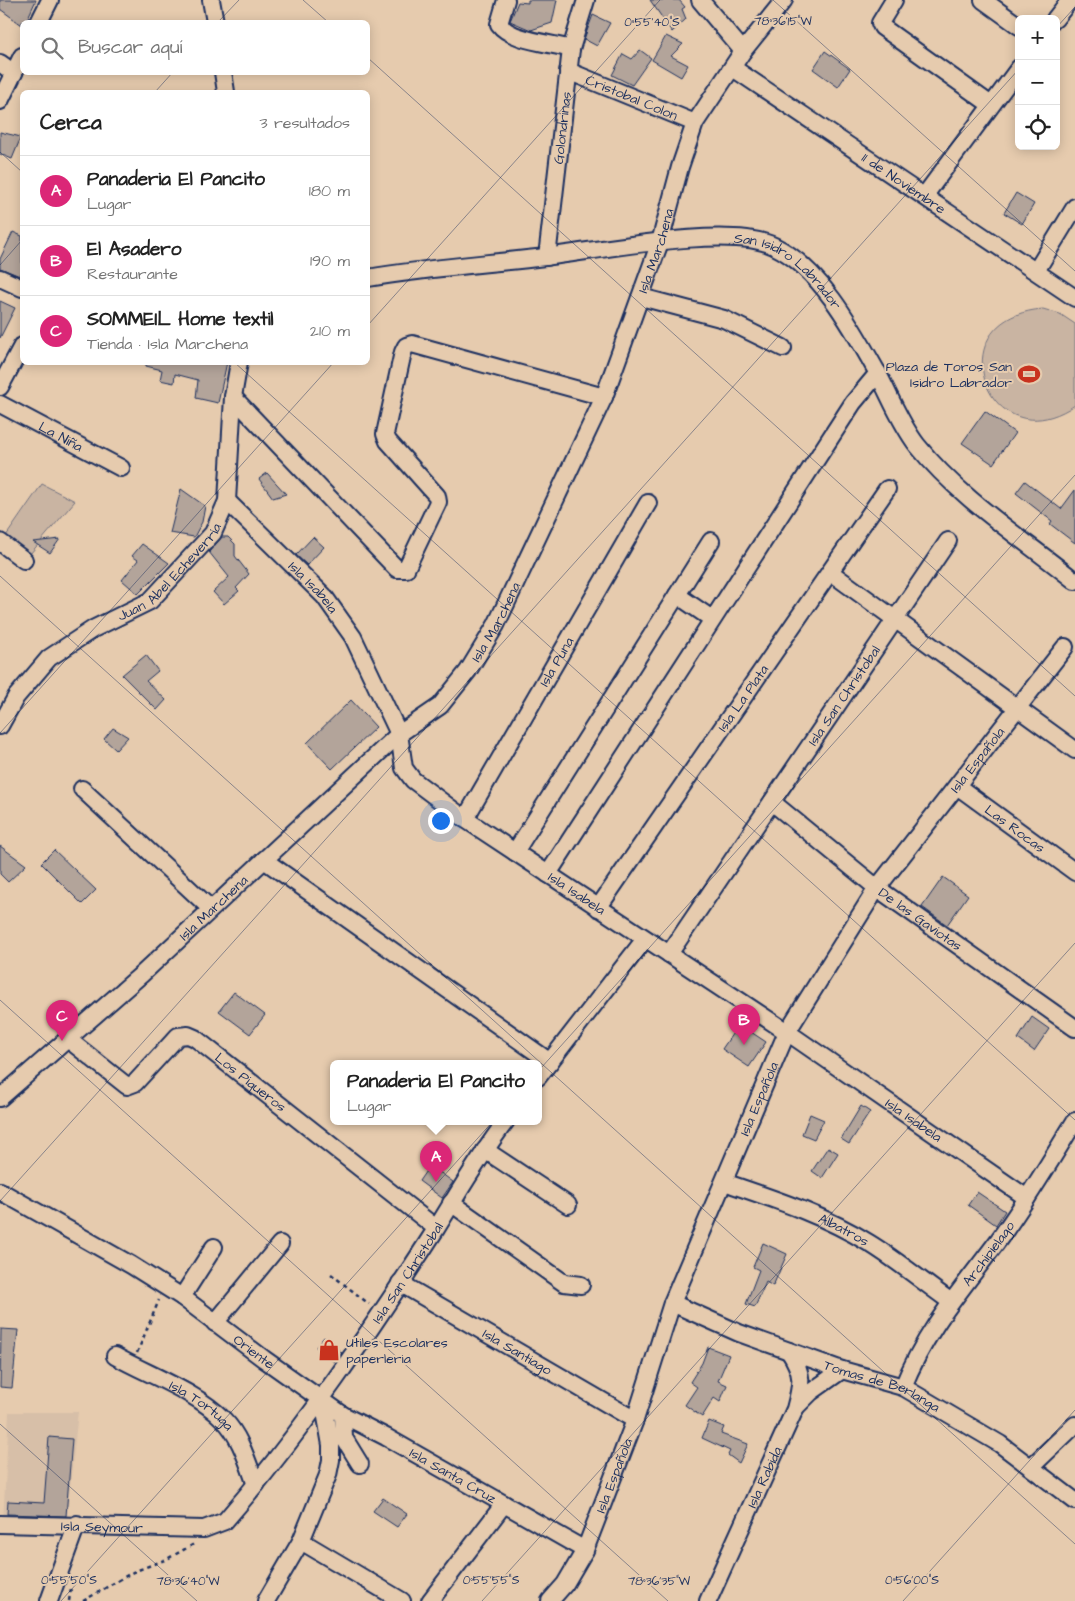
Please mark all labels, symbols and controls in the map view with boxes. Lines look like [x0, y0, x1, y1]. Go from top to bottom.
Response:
text: 78°36'15"W [754, 13, 812, 30]
text: 0°55'40"S [624, 14, 680, 31]
map controls [1015, 15, 1060, 150]
button: + [1015, 15, 1060, 60]
search box [20, 20, 370, 75]
icon: search [38, 34, 66, 62]
text: Buscar aquí [78, 34, 182, 61]
button: − [1015, 60, 1060, 105]
street label: Cristobal Colon [582, 70, 681, 126]
street label: Golondrinas [549, 91, 577, 165]
button: locate [1015, 105, 1060, 150]
text: Cerca [40, 108, 102, 137]
text: 3 resultados [259, 112, 350, 134]
street label: 11 de Noviembre [857, 148, 950, 219]
text: Panaderia El Pancito [87, 166, 265, 193]
text: A [51, 180, 61, 202]
text: 180 m [309, 180, 350, 202]
text: Lugar [87, 193, 131, 215]
street label: Isla Marchena [633, 206, 680, 296]
street label: San Isidro Labrador [733, 229, 846, 314]
text: El Asadero [87, 236, 181, 263]
text: B [50, 250, 62, 272]
text: 190 m [310, 250, 350, 272]
text: Restaurante [87, 263, 178, 285]
text: SOMMEIL Home textil [87, 306, 274, 333]
text: C [50, 320, 62, 342]
text: 210 m [310, 320, 350, 342]
text: Tienda · Isla Marchena [87, 333, 248, 355]
place label: Plaza de Toros San Isidro Labrador [886, 357, 1012, 393]
sports icon: Plaza de Toros San Isidro Labrador [1016, 361, 1042, 387]
street label: La Niña [35, 417, 86, 457]
street label: Juan Abel Echeverría [114, 520, 227, 626]
street label: Isla Isabela [283, 557, 342, 618]
street label: Isla Marchena [467, 579, 526, 666]
street label: Isla Puna [535, 634, 579, 690]
street label: Isla San Christobal [803, 642, 886, 750]
street label: Isla La Plata [713, 661, 774, 736]
street label: Isla Española [946, 723, 1010, 797]
street label: Las Rocas [980, 800, 1049, 858]
your location [428, 808, 454, 834]
street label: Isla Isabela [544, 868, 609, 920]
street label: Isla Marchena [175, 871, 253, 946]
street label: De las Gaviotas [874, 883, 966, 956]
pin: C [46, 1000, 78, 1041]
pin: B [728, 1004, 760, 1045]
street label: Los Piqueros [210, 1048, 290, 1117]
street label: Isla Española [735, 1059, 784, 1139]
popup [330, 1060, 542, 1125]
text: Panaderia El Pancito [347, 1068, 525, 1095]
street label: Isla Isabela [881, 1094, 946, 1147]
text: Lugar [347, 1095, 391, 1117]
pin: A [420, 1141, 452, 1182]
street label: Albatros [815, 1209, 872, 1252]
street label: Archipielago [958, 1217, 1020, 1291]
street label: Isla San Christobal [368, 1219, 449, 1328]
street label: Isla Santiago [479, 1324, 555, 1381]
street label: Oriente [229, 1330, 279, 1375]
place label: Utiles Escolares paperleria [346, 1333, 448, 1369]
shop icon: Utiles Escolares paperleria [316, 1337, 342, 1363]
street label: Tomas de Berlanga [821, 1355, 943, 1418]
street label: Isla Tortuga [166, 1376, 238, 1435]
street label: Isla Española [591, 1436, 638, 1516]
street label: Isla Santa Cruz [406, 1443, 500, 1509]
street label: Isla Rabida [742, 1444, 788, 1512]
street label: Isla Seymour [61, 1516, 143, 1539]
text: 0°55'50"S [41, 1572, 97, 1589]
text: 0°55'55"S [463, 1572, 520, 1589]
text: 0°56'00"S [885, 1572, 939, 1589]
text: 78°36'40"W [156, 1573, 220, 1590]
text: 78°36'35"W [628, 1573, 691, 1590]

